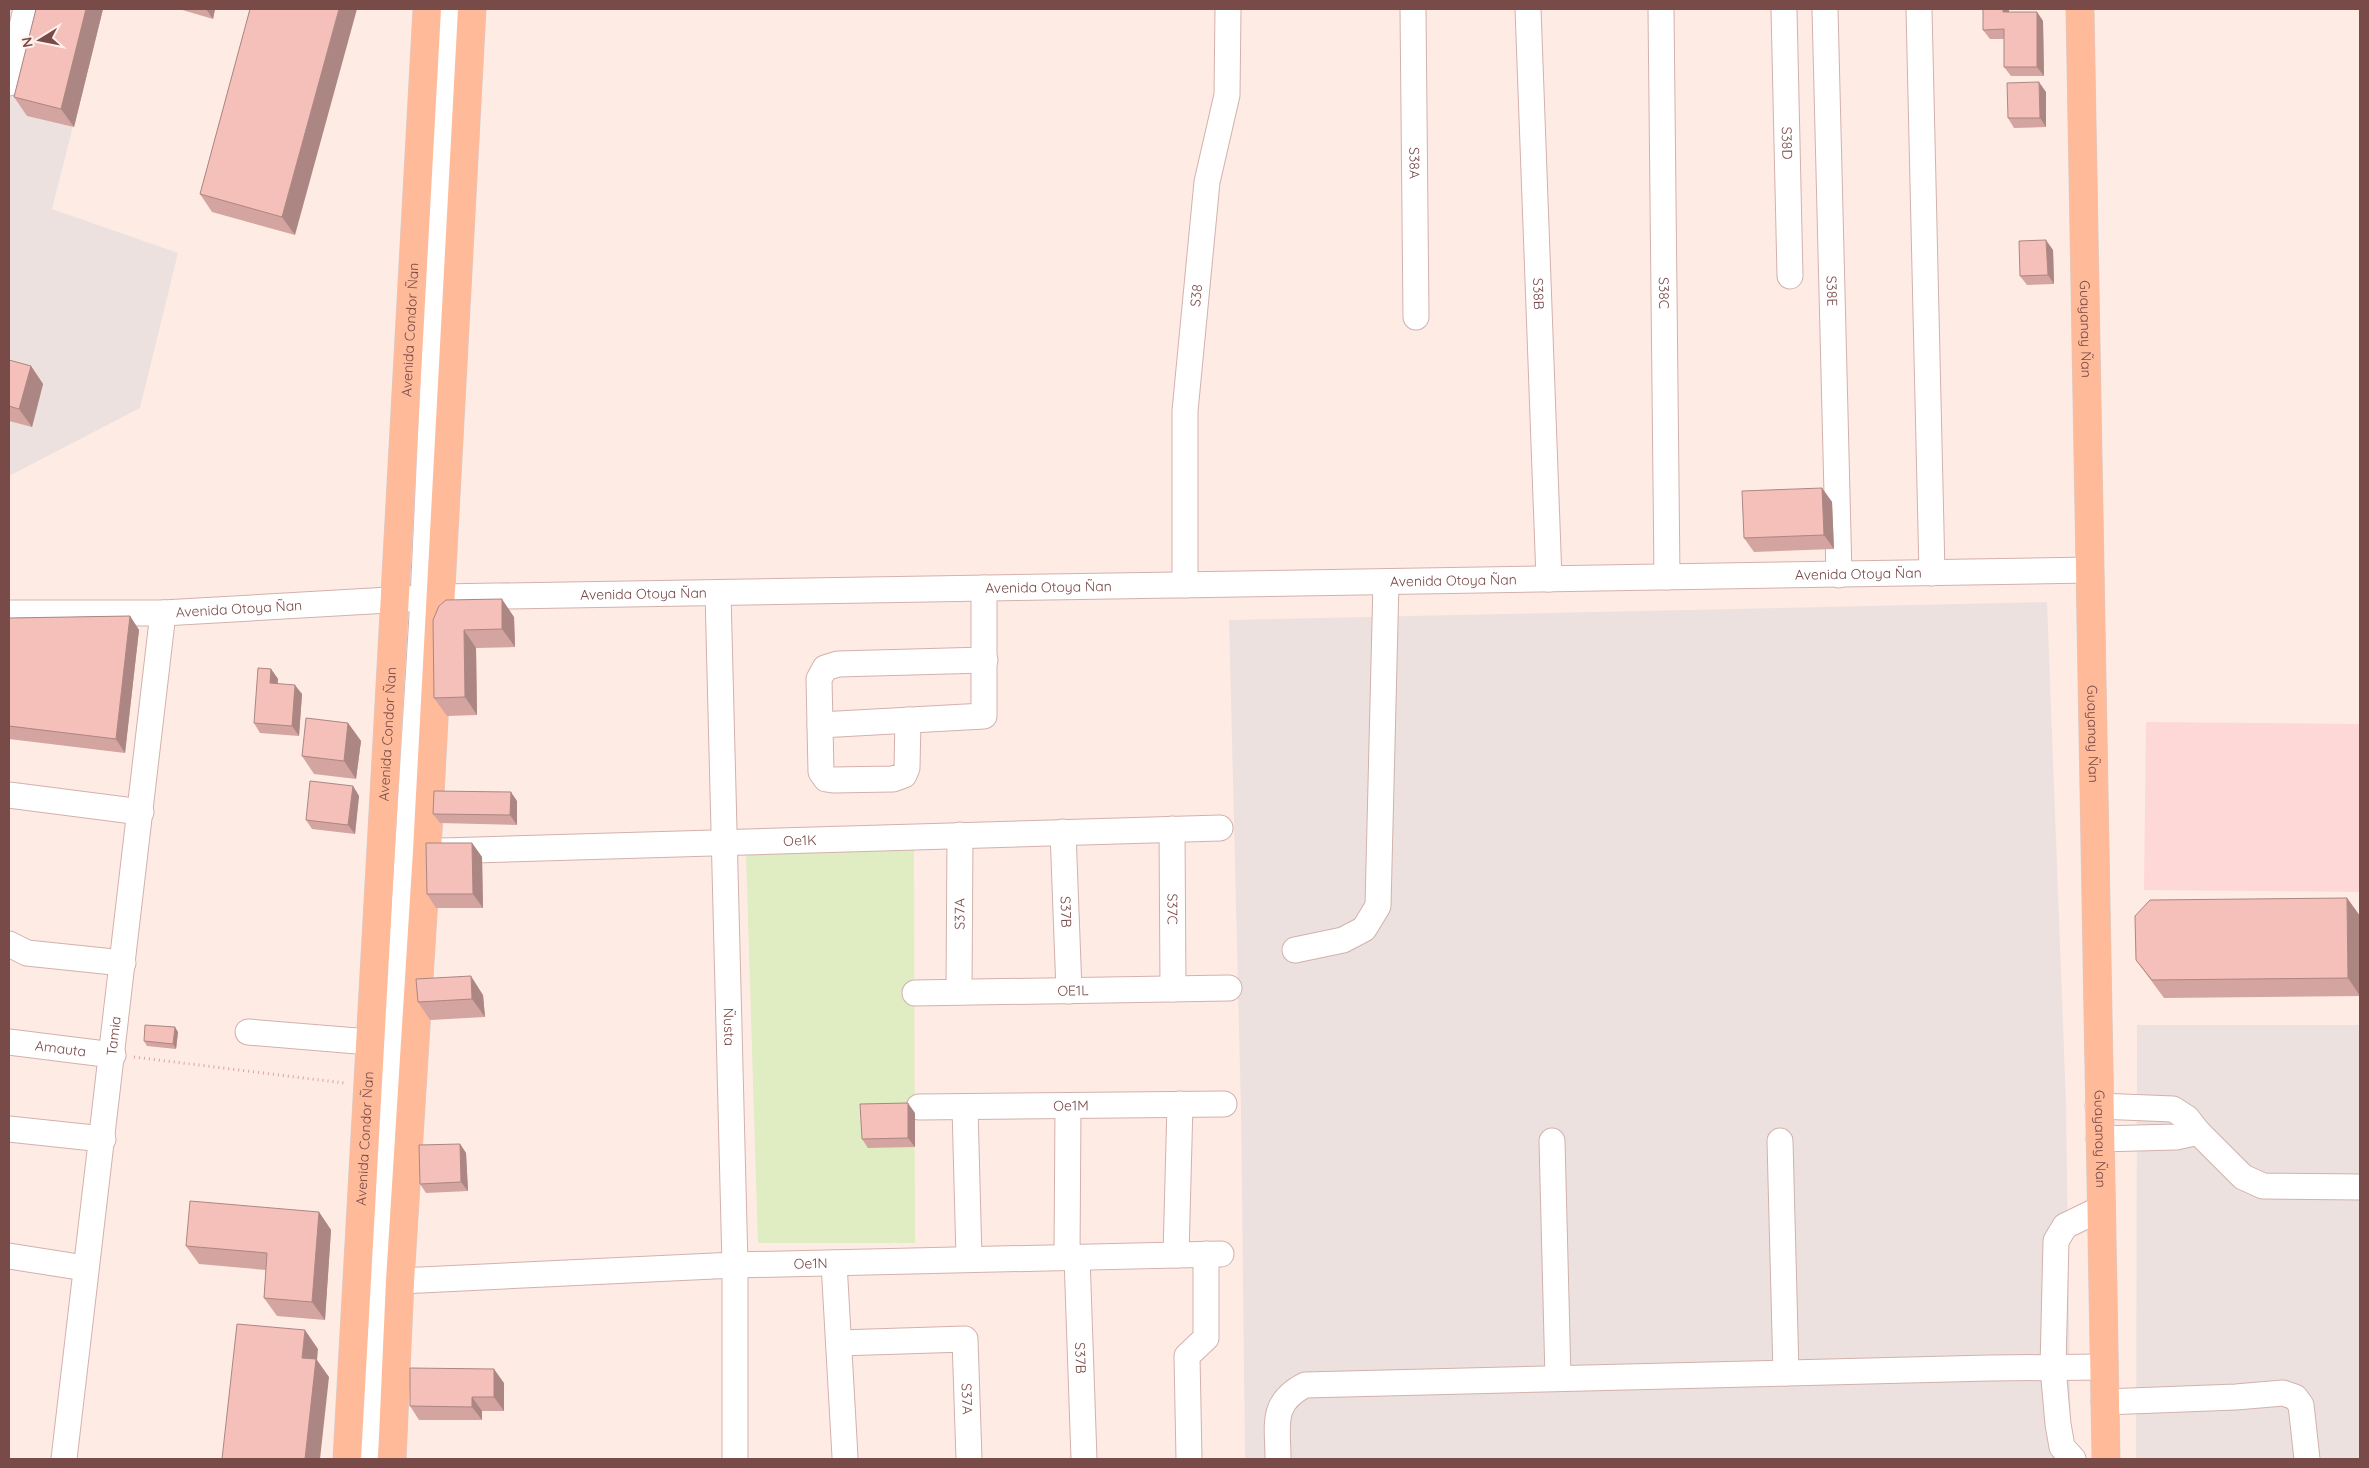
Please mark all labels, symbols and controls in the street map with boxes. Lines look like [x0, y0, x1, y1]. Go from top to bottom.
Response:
north arrow [15, 15, 65, 65]
text: N [17, 36, 37, 49]
street label: S38D [1778, 126, 1796, 160]
street label: S38A [1405, 147, 1424, 179]
street label: Avenida Condor Ñan [397, 262, 423, 397]
street label: S38E [1823, 275, 1841, 307]
street label: S38C [1655, 277, 1673, 309]
street label: S38B [1529, 278, 1548, 310]
street label: Guayanay Ñan [2076, 280, 2096, 378]
street label: S38 [1186, 283, 1206, 308]
street label: Avenida Otoya Ñan [1795, 564, 1922, 584]
street label: Avenida Otoya Ñan [1390, 570, 1517, 590]
street label: Avenida Otoya Ñan [985, 577, 1112, 597]
street label: Avenida Otoya Ñan [580, 584, 707, 604]
street label: Avenida Otoya Ñan [175, 596, 303, 621]
street label: Avenida Condor Ñan [375, 666, 400, 802]
street label: Guayanay Ñan [2083, 685, 2103, 783]
street label: Oe1K [783, 831, 817, 850]
street label: S37C [1163, 893, 1182, 925]
street label: S37B [1056, 896, 1076, 928]
street label: S37A [950, 898, 969, 930]
street label: OE1L [1057, 981, 1089, 1000]
street label: Ñusta [719, 1008, 738, 1046]
street label: Tamia [102, 1015, 125, 1057]
street label: Amauta [34, 1036, 87, 1061]
street label: Avenida Condor Ñan [352, 1071, 377, 1206]
street label: Guayanay Ñan [2090, 1090, 2110, 1188]
street label: Oe1M [1053, 1096, 1089, 1115]
street label: Oe1N [793, 1254, 828, 1273]
street label: S37B [1071, 1342, 1090, 1374]
street label: S37A [957, 1383, 977, 1415]

